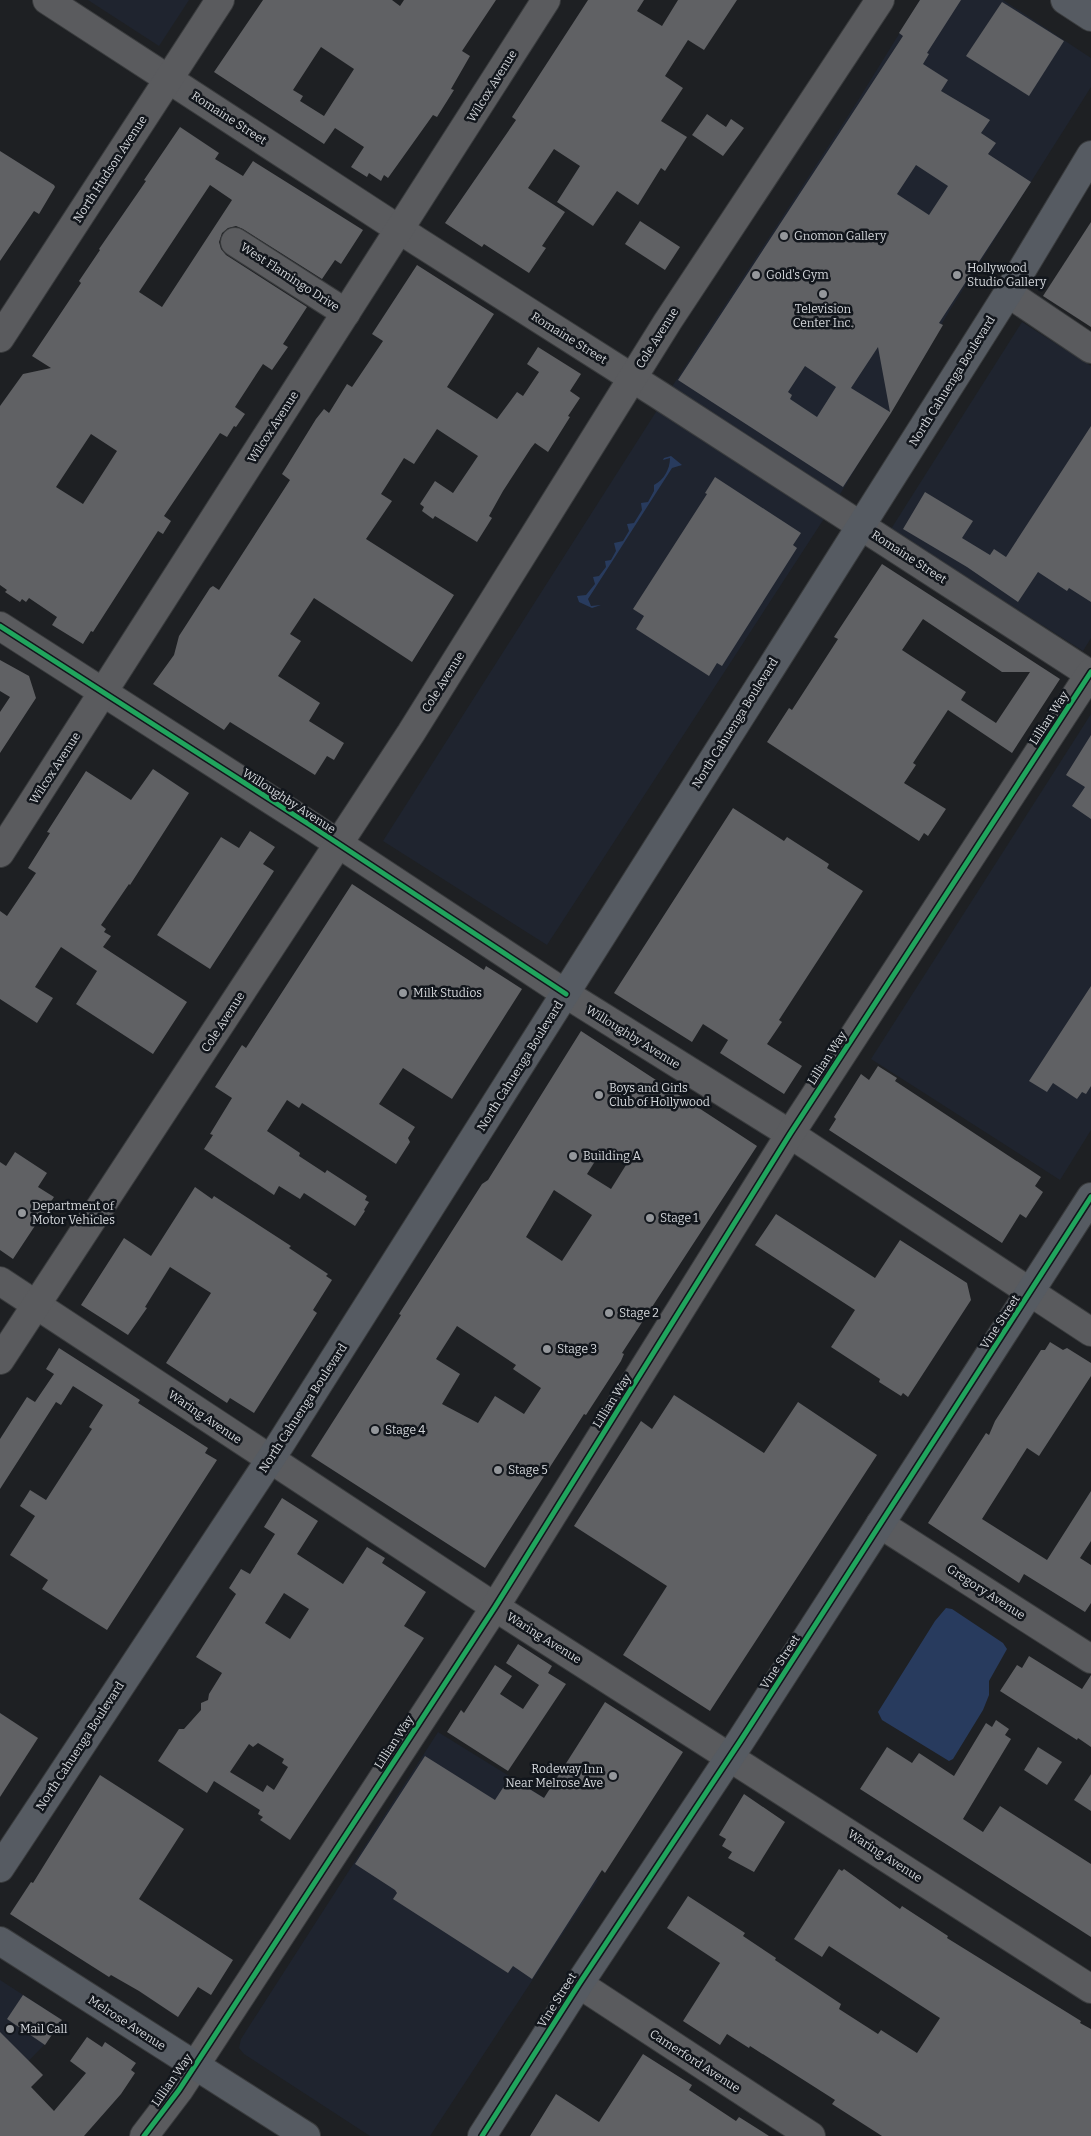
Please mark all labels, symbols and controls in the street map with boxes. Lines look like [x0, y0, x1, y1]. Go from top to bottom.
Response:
street label: Wilcox Avenue [464, 47, 520, 125]
street label: Romaine Street [189, 89, 270, 148]
street label: North Hudson Avenue [70, 113, 150, 225]
place label: Gnomon Gallery [794, 229, 887, 243]
marker: Gnomon Gallery [778, 230, 790, 242]
street label: West Flamingo Drive [238, 240, 342, 314]
place label: Hollywood Studio Gallery [967, 261, 1047, 289]
place label: Gold's Gym [766, 268, 829, 282]
marker: Gold's Gym [750, 269, 762, 281]
marker: Hollywood Studio Gallery [951, 269, 963, 281]
marker: Television Center Inc. [817, 288, 829, 300]
place label: Television Center Inc. [793, 302, 853, 330]
street label: Cole Avenue [633, 305, 681, 371]
street label: Romaine Street [529, 309, 610, 367]
street label: North Cahuenga Boulevard [906, 313, 998, 449]
street label: Wilcox Avenue [245, 389, 301, 465]
street label: Romaine Street [869, 528, 950, 587]
street label: Cole Avenue [419, 649, 467, 715]
street label: North Cahuenga Boulevard [689, 655, 781, 791]
street label: Lillian Way [1027, 688, 1072, 747]
street label: Wilcox Avenue [27, 730, 83, 806]
street label: Willoughby Avenue [240, 766, 338, 836]
place label: Milk Studios [413, 986, 482, 1000]
marker: Milk Studios [397, 987, 409, 999]
street label: Cole Avenue [198, 989, 248, 1055]
street label: North Cahuenga Boulevard [474, 998, 566, 1134]
street label: Willoughby Avenue [583, 1002, 683, 1072]
street label: Lillian Way [805, 1028, 850, 1087]
place label: Boys and Girls Club of Hollywood [609, 1081, 710, 1109]
marker: Boys and Girls Club of Hollywood [593, 1089, 605, 1101]
place label: Building A [583, 1149, 641, 1163]
marker: Building A [567, 1150, 579, 1162]
place label: Department of Motor Vehicles [32, 1199, 115, 1227]
marker: Department of Motor Vehicles [16, 1207, 28, 1219]
place label: Stage 1 [660, 1211, 698, 1225]
marker: Stage 1 [644, 1212, 656, 1224]
street label: Vine Street [977, 1292, 1023, 1352]
place label: Stage 2 [619, 1306, 659, 1320]
marker: Stage 2 [603, 1307, 615, 1319]
street label: North Cahuenga Boulevard [256, 1341, 350, 1475]
place label: Stage 3 [557, 1342, 597, 1356]
marker: Stage 3 [541, 1343, 553, 1355]
street label: Lillian Way [590, 1371, 634, 1430]
street label: Waring Avenue [166, 1387, 244, 1447]
place label: Stage 4 [385, 1423, 425, 1437]
marker: Stage 4 [369, 1424, 381, 1436]
place label: Stage 5 [508, 1463, 548, 1477]
marker: Stage 5 [492, 1464, 504, 1476]
street label: Gregory Avenue [944, 1562, 1028, 1622]
street label: Waring Avenue [504, 1609, 584, 1667]
street label: Vine Street [757, 1632, 803, 1692]
street label: North Cahuenga Boulevard [33, 1679, 127, 1813]
street label: Lillian Way [372, 1712, 417, 1771]
place label: Rodeway Inn Near Melrose Ave [505, 1762, 603, 1790]
marker: Rodeway Inn Near Melrose Ave [607, 1770, 619, 1782]
street label: Waring Avenue [845, 1827, 925, 1885]
street label: Vine Street [535, 1970, 580, 2030]
street label: Melrose Avenue [86, 1993, 168, 2053]
place label: Mail Call [20, 2022, 68, 2036]
marker: Mail Call [4, 2023, 16, 2035]
street label: Camerford Avenue [647, 2027, 743, 2095]
street label: Lillian Way [149, 2051, 196, 2109]

